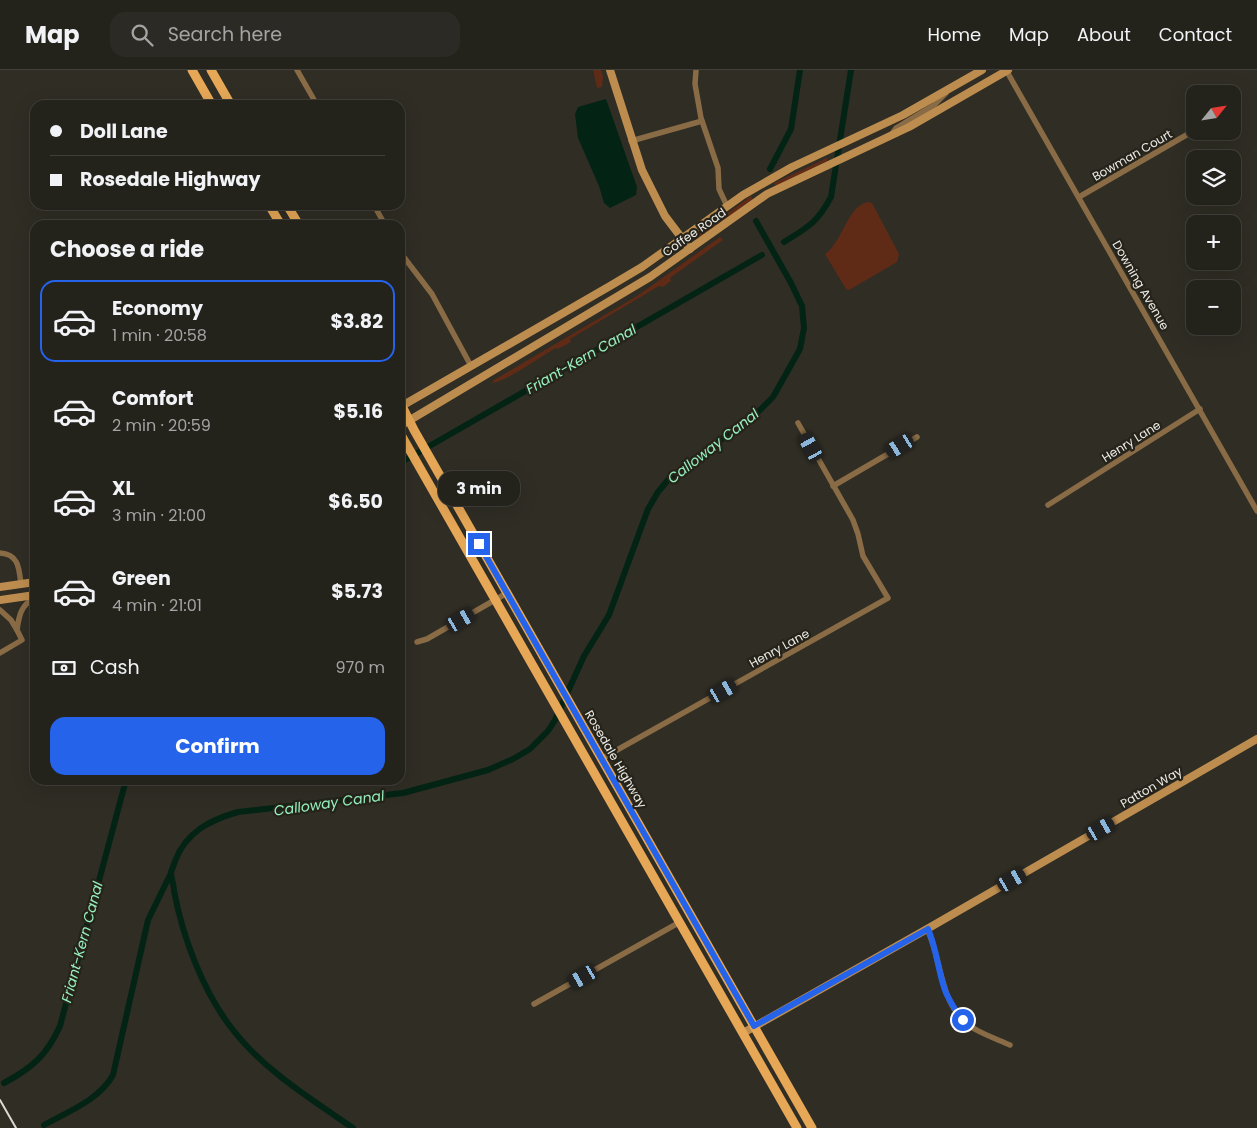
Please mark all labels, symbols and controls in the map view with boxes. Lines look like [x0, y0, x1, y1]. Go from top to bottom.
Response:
search box [110, 12, 460, 57]
text: Map [25, 18, 80, 51]
icon: search [128, 21, 156, 49]
text: Search here [168, 21, 282, 48]
text: Home [927, 22, 981, 47]
text: Map [1009, 22, 1049, 47]
text: About [1077, 22, 1131, 47]
text: Contact [1159, 22, 1232, 47]
north arrow [1186, 85, 1241, 140]
map controls [1186, 85, 1241, 335]
text: Doll Lane [80, 118, 168, 145]
street label: Bowman Court [1089, 125, 1175, 185]
button: layers [1186, 150, 1241, 205]
text: Rosedale Highway [80, 166, 261, 193]
street label: Coffee Road [659, 204, 729, 260]
button: + [1186, 215, 1241, 270]
text: Choose a ride [50, 234, 204, 265]
street label: Downing Avenue [1108, 237, 1174, 333]
button: − [1186, 280, 1241, 335]
text: Economy [112, 295, 203, 322]
icon: car [52, 299, 97, 344]
text: $3.82 [330, 308, 383, 335]
water label: Friant-Kern Canal [522, 319, 640, 399]
text: 1 min · 20:58 [112, 324, 207, 347]
text: Comfort [112, 385, 194, 412]
icon: car [52, 389, 97, 434]
text: $5.16 [334, 398, 383, 425]
water label: Calloway Canal [663, 404, 763, 488]
text: 2 min · 20:59 [112, 414, 211, 437]
street label: Henry Lane [1098, 416, 1164, 466]
car [797, 430, 824, 464]
car [883, 432, 916, 460]
callout: 3 min [438, 472, 520, 506]
text: XL [112, 475, 135, 502]
text: 3 min [456, 477, 502, 500]
icon: car [52, 479, 97, 524]
text: $6.50 [328, 488, 383, 515]
text: 3 min · 21:00 [112, 504, 206, 527]
route end [468, 533, 490, 555]
text: Green [112, 565, 171, 592]
icon: car [52, 569, 97, 614]
text: $5.73 [331, 578, 383, 605]
text: 4 min · 21:01 [112, 594, 202, 617]
car [444, 606, 477, 634]
street label: Henry Lane [746, 624, 812, 672]
icon: cash [50, 654, 78, 682]
text: Cash [90, 654, 140, 681]
text: 970 m [335, 656, 385, 679]
car [706, 677, 739, 705]
street label: Rosedale Highway [581, 707, 651, 811]
button: Confirm [50, 717, 385, 775]
street label: Patton Way [1117, 762, 1185, 812]
water label: Calloway Canal [273, 785, 386, 821]
car [1084, 815, 1117, 843]
car [995, 866, 1028, 894]
water label: Friant-Kern Canal [56, 879, 108, 1005]
car [566, 963, 599, 991]
route start [952, 1009, 974, 1031]

